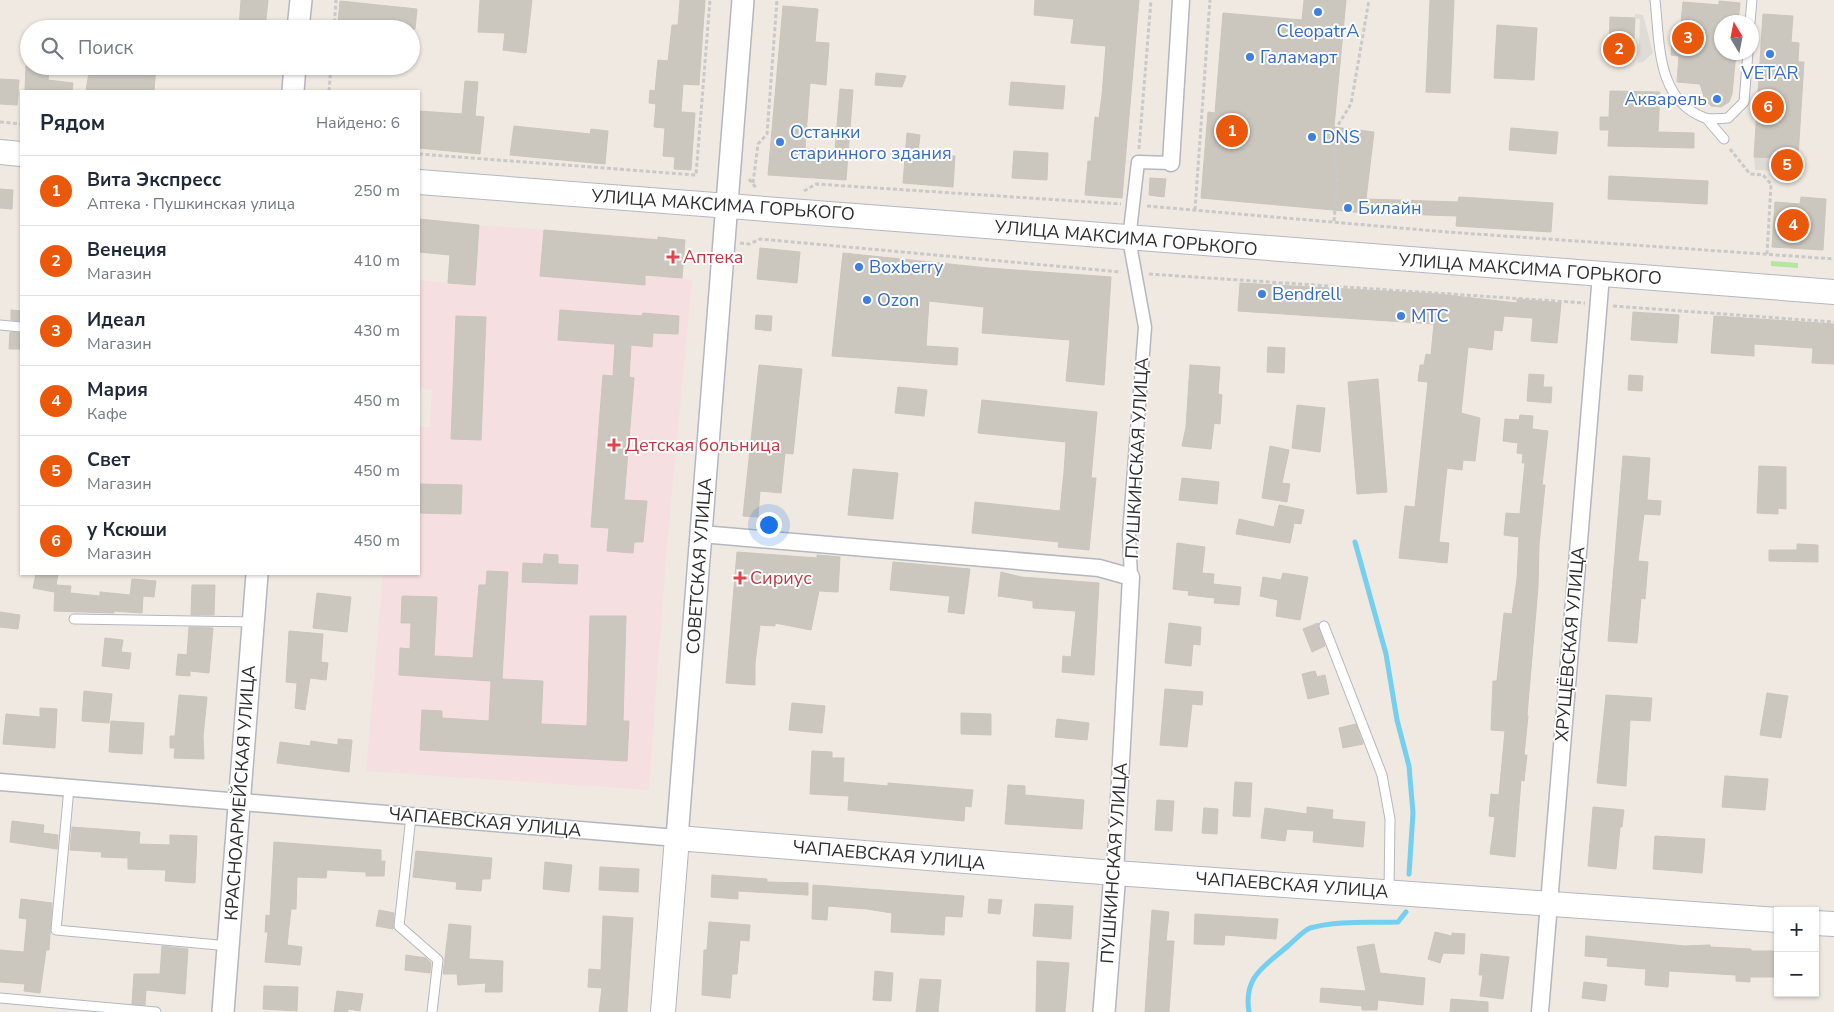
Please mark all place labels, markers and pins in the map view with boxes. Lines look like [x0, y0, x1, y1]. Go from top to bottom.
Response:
marker: CleopatrA [1312, 6, 1324, 18]
place label: CleopatrA [1277, 19, 1359, 43]
pin: 3 [1672, 19, 1704, 57]
pin: 2 [1603, 30, 1635, 68]
place label: Галамарт [1260, 45, 1337, 69]
marker: VETAR [1764, 48, 1776, 60]
marker: Галамарт [1244, 51, 1256, 63]
place label: VETAR [1740, 61, 1799, 85]
place label: Акварель [1624, 87, 1707, 111]
pin: 6 [1752, 88, 1784, 126]
marker: Акварель [1711, 93, 1723, 105]
pin: 1 [1216, 112, 1248, 150]
place label: Останки старинного здания [790, 120, 952, 165]
place label: DNS [1322, 125, 1360, 149]
marker: DNS [1306, 131, 1318, 143]
marker: Останки старинного здания [774, 136, 786, 148]
pin: 5 [1771, 146, 1803, 184]
place label: Билайн [1358, 196, 1422, 220]
marker: Билайн [1342, 202, 1354, 214]
pin: 4 [1777, 206, 1809, 244]
place label: Аптека [683, 245, 744, 269]
marker: Аптека [667, 251, 679, 263]
place label: Boxberry [869, 255, 944, 279]
marker: Boxberry [853, 261, 865, 273]
place label: Bendrell [1272, 282, 1342, 306]
place label: Ozon [877, 288, 919, 312]
marker: Bendrell [1256, 288, 1268, 300]
marker: Ozon [861, 294, 873, 306]
place label: МТС [1411, 304, 1449, 328]
marker: МТС [1395, 310, 1407, 322]
place label: Детская больница [625, 433, 780, 457]
marker: Детская больница [607, 438, 621, 452]
place label: Сириус [750, 566, 812, 590]
marker: Сириус [734, 572, 746, 584]

